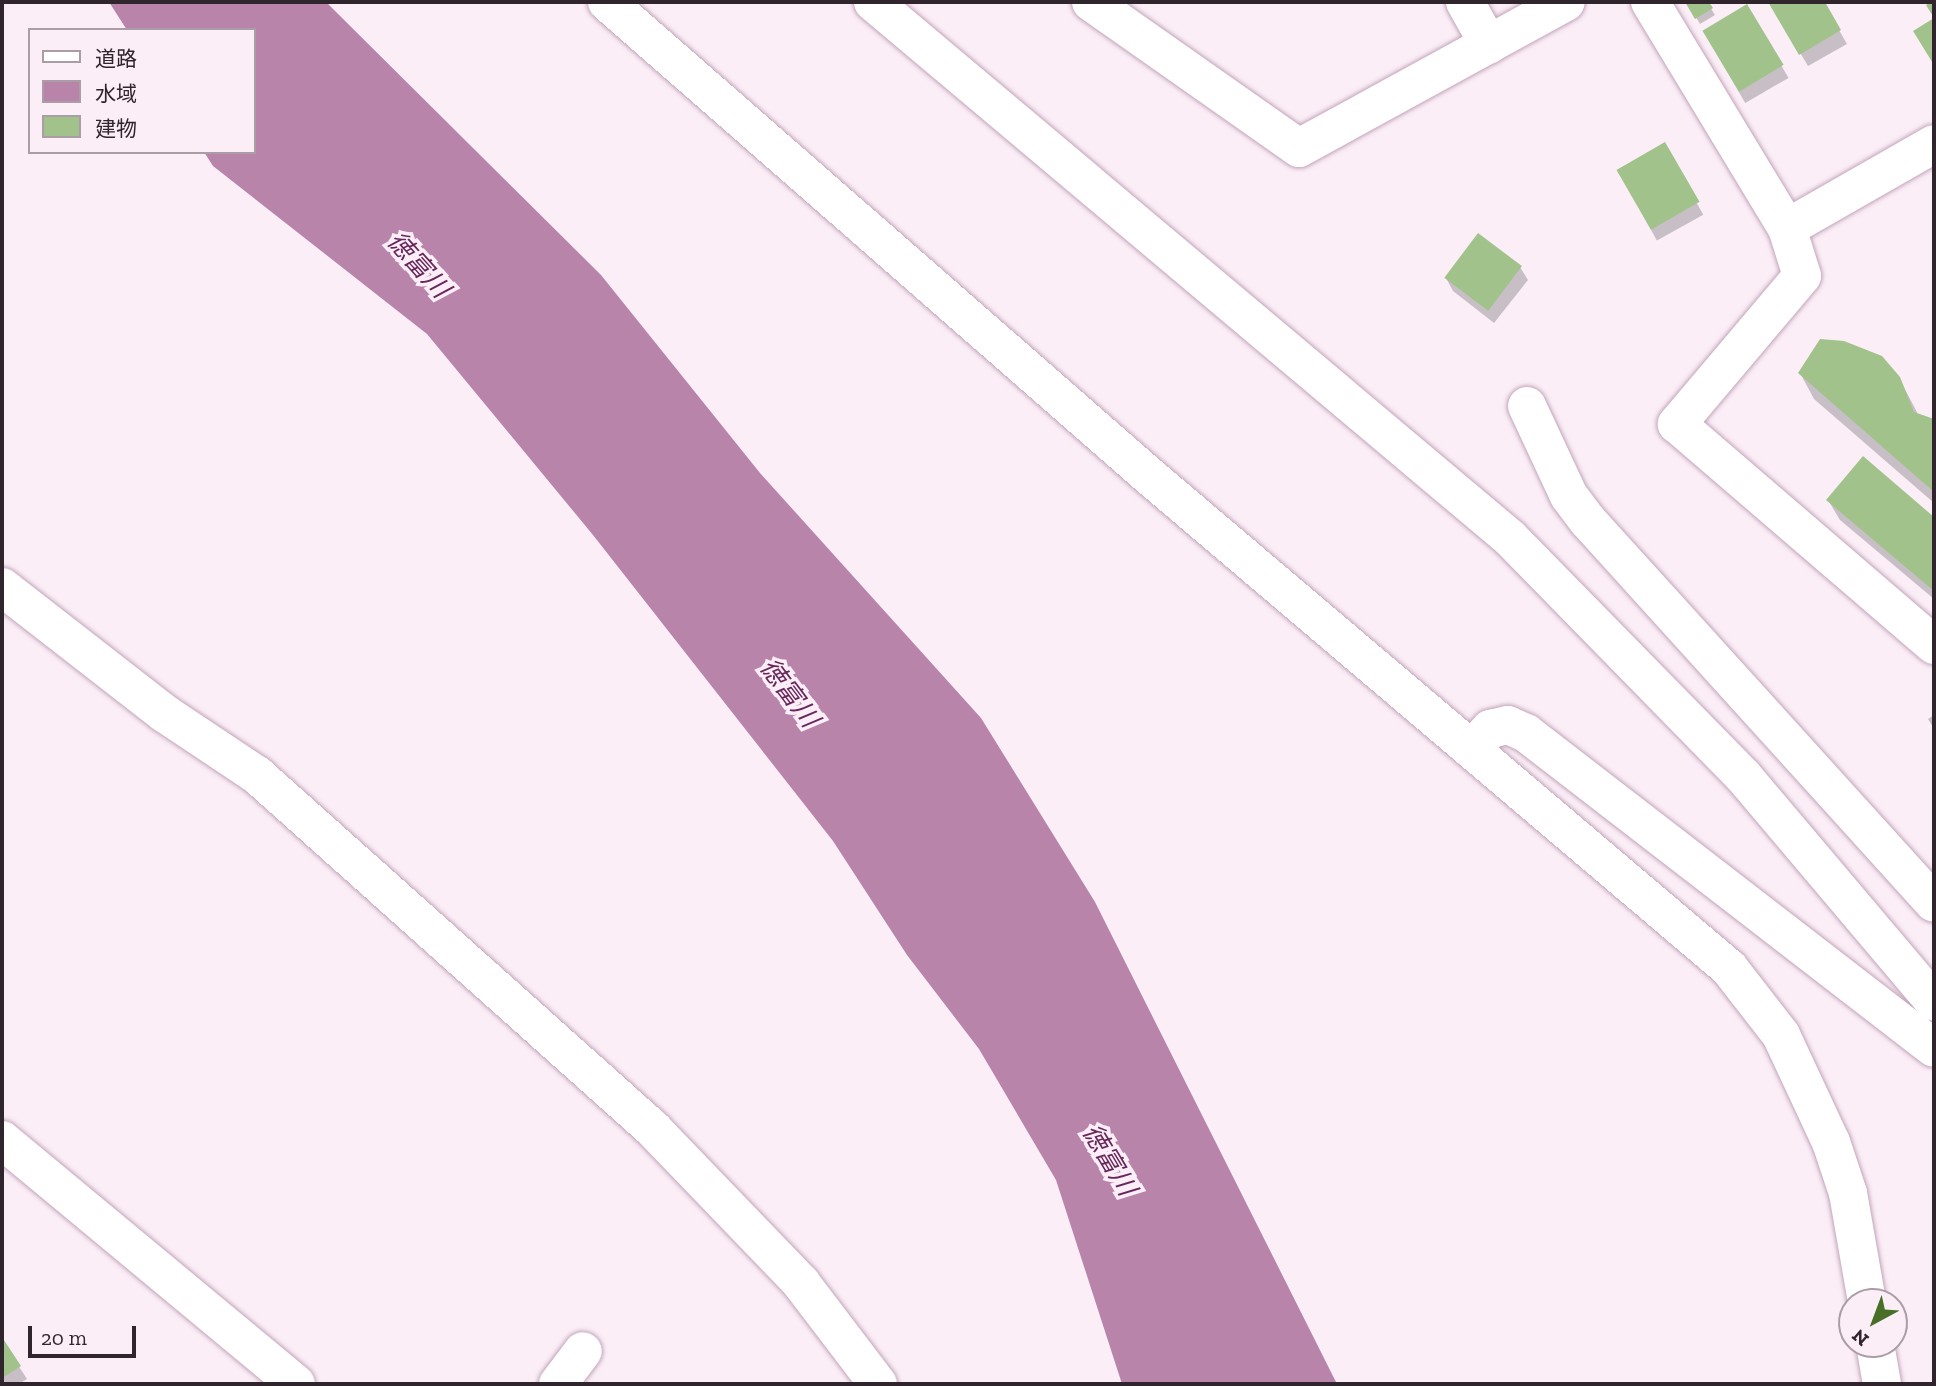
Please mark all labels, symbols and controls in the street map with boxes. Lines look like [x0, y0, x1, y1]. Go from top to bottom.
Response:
legend [28, 28, 256, 154]
text: 道路 [95, 46, 137, 71]
text: 水域 [95, 81, 137, 106]
text: 建物 [95, 116, 137, 141]
water label: 徳富川 [380, 226, 456, 304]
water label: 徳富川 [753, 652, 825, 734]
water label: 徳富川 [1076, 1119, 1142, 1201]
north arrow [1838, 1288, 1908, 1358]
scale bar [32, 1312, 140, 1356]
text: N [1847, 1324, 1873, 1351]
text: 20 m [41, 1325, 87, 1350]

